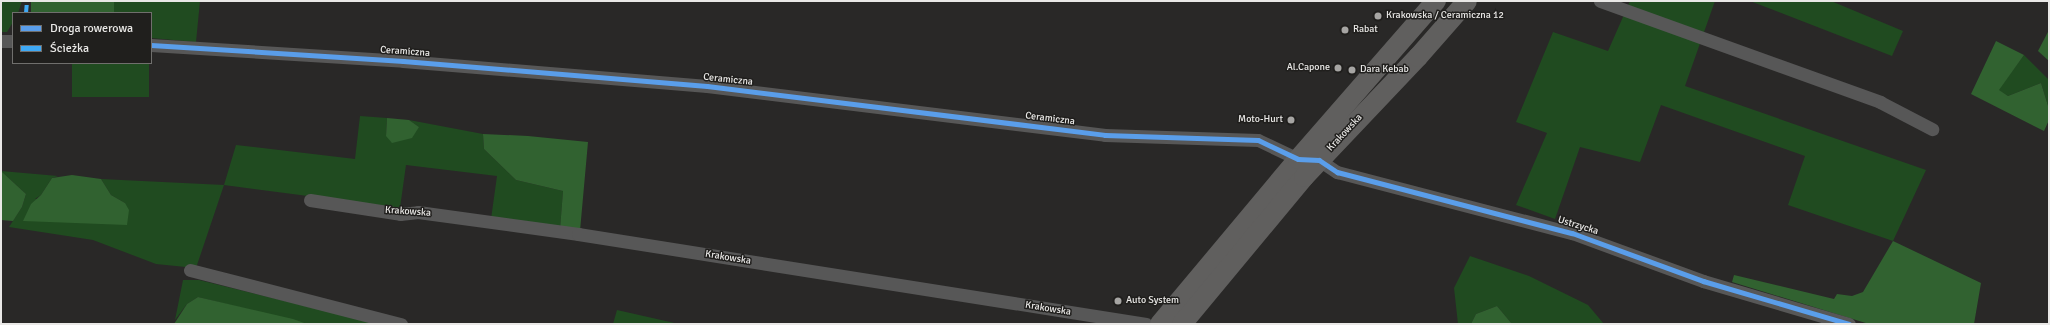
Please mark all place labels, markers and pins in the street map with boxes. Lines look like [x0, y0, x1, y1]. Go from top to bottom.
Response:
place label: Krakowska / Ceramiczna 12 [1386, 10, 1504, 22]
marker: Krakowska / Ceramiczna 12 [1373, 11, 1383, 21]
place label: Rabat [1353, 24, 1378, 36]
marker: Rabat [1340, 25, 1350, 35]
place label: Al.Capone [1287, 62, 1330, 74]
marker: Al.Capone [1333, 63, 1343, 73]
place label: Dara Kebab [1360, 64, 1409, 76]
marker: Dara Kebab [1347, 65, 1357, 75]
place label: Moto-Hurt [1238, 114, 1283, 126]
marker: Moto-Hurt [1286, 115, 1296, 125]
place label: Auto System [1126, 295, 1179, 307]
marker: Auto System [1113, 296, 1123, 306]

